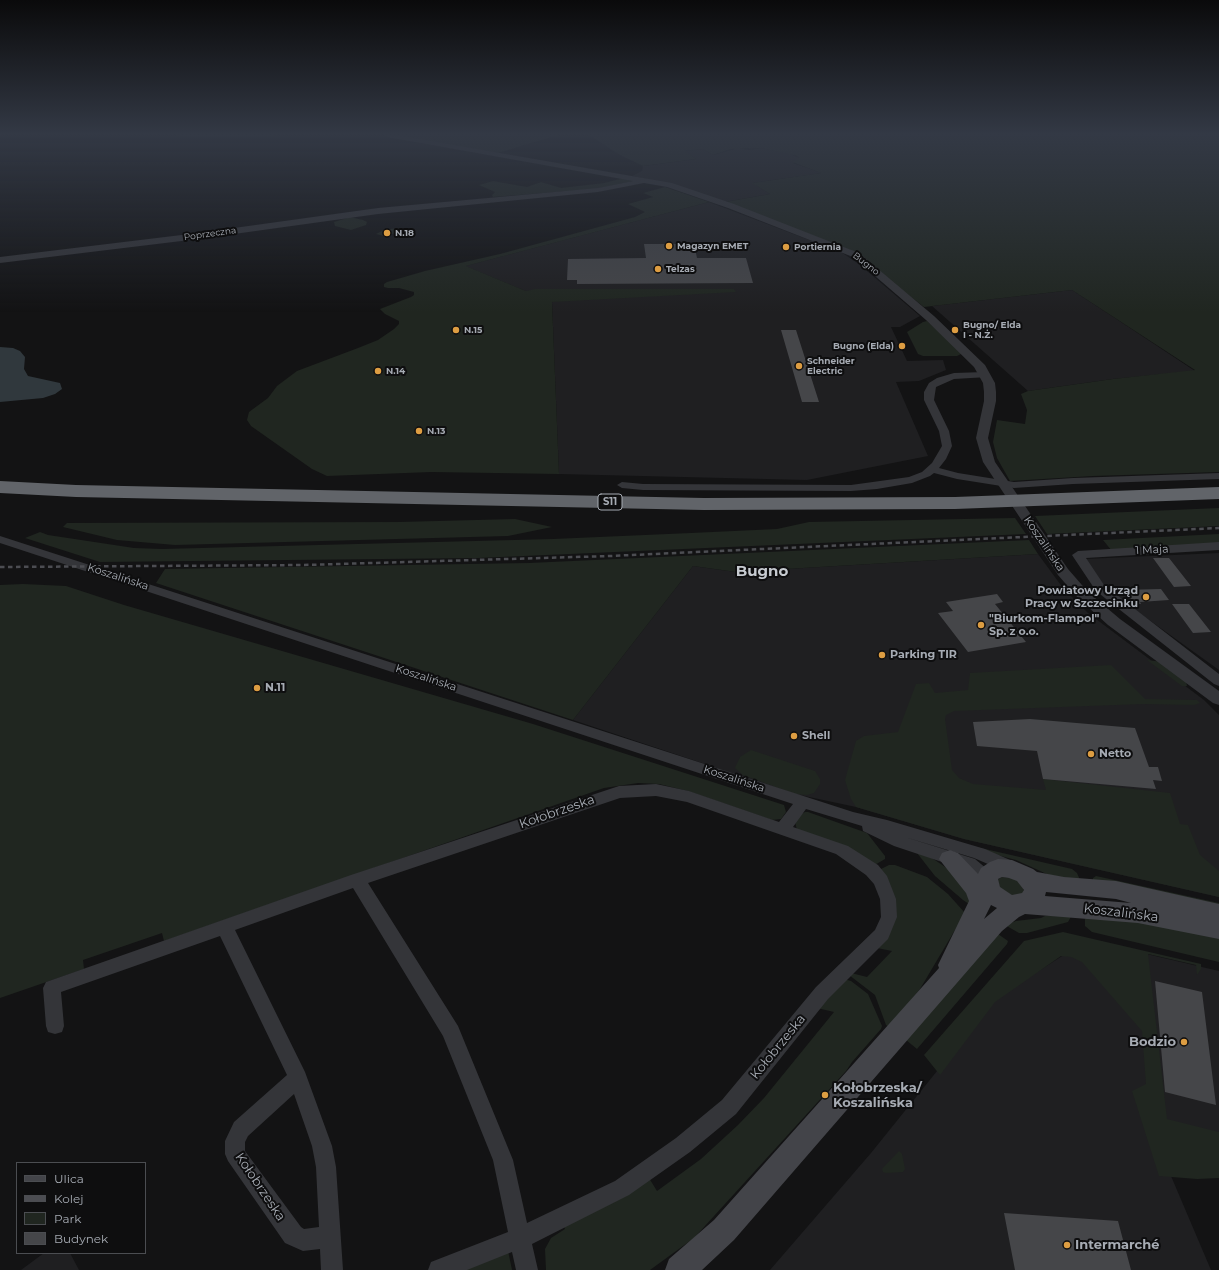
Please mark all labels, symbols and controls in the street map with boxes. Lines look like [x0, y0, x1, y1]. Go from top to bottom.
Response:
street label: Poprzeczna [183, 225, 237, 243]
marker: N.18 [382, 228, 392, 238]
place label: N.18 [395, 228, 414, 238]
marker: Magazyn EMET [664, 241, 674, 251]
place label: Magazyn EMET [677, 241, 748, 251]
marker: Portiernia [781, 242, 791, 252]
place label: Portiernia [794, 242, 841, 252]
street label: Bugno [851, 250, 881, 278]
marker: Telzas [653, 264, 663, 274]
place label: Telzas [666, 264, 695, 274]
place label: Bugno/ Elda I - N.Ż. [963, 320, 1021, 341]
marker: N.15 [451, 325, 461, 335]
place label: N.15 [464, 325, 482, 335]
marker: Bugno/ Elda I - N.Ż. [950, 325, 960, 335]
place label: Bugno (Elda) [833, 341, 894, 351]
marker: Bugno (Elda) [897, 341, 907, 351]
place label: Schneider Electric [807, 356, 855, 377]
marker: Schneider Electric [794, 361, 804, 371]
marker: N.14 [373, 366, 383, 376]
place label: N.14 [386, 366, 405, 376]
marker: N.13 [414, 426, 424, 436]
place label: N.13 [427, 426, 445, 436]
road number: S11 [598, 494, 622, 510]
street label: Koszalińska [1021, 514, 1067, 574]
street label: 1 Maja [1135, 543, 1169, 557]
street label: Koszalińska [86, 561, 150, 593]
district label: Bugno [736, 563, 788, 581]
place label: Powiatowy Urząd Pracy w Szczecinku [1025, 584, 1138, 610]
marker: Powiatowy Urząd Pracy w Szczecinku [1141, 592, 1151, 602]
place label: "Biurkom-Flampol" Sp. z o.o. [989, 612, 1099, 638]
marker: "Biurkom-Flampol" Sp. z o.o. [976, 620, 986, 630]
place label: Parking TIR [890, 648, 957, 662]
marker: Parking TIR [877, 650, 887, 660]
street label: Koszalińska [394, 662, 458, 694]
place label: N.11 [265, 681, 285, 695]
marker: N.11 [252, 683, 262, 693]
place label: Shell [802, 729, 830, 743]
marker: Shell [789, 731, 799, 741]
place label: Netto [1099, 747, 1131, 761]
marker: Netto [1086, 749, 1096, 759]
street label: Koszalińska [702, 763, 766, 795]
street label: Kołobrzeska [517, 792, 597, 832]
street label: Koszalińska [1083, 901, 1159, 925]
street label: Kołobrzeska [747, 1011, 809, 1083]
place label: Bodzio [1129, 1034, 1176, 1050]
marker: Bodzio [1179, 1037, 1189, 1047]
place label: Kołobrzeska/ Koszalińska [833, 1080, 922, 1111]
marker: Kołobrzeska/ Koszalińska [820, 1090, 830, 1100]
street label: Kołobrzeska [231, 1150, 289, 1224]
legend [16, 1162, 146, 1254]
text: Ulica [54, 1171, 84, 1186]
text: Kolej [54, 1191, 83, 1206]
text: Park [54, 1211, 81, 1226]
text: Budynek [54, 1231, 108, 1246]
place label: Intermarché [1075, 1237, 1159, 1253]
marker: Intermarché [1062, 1240, 1072, 1250]

